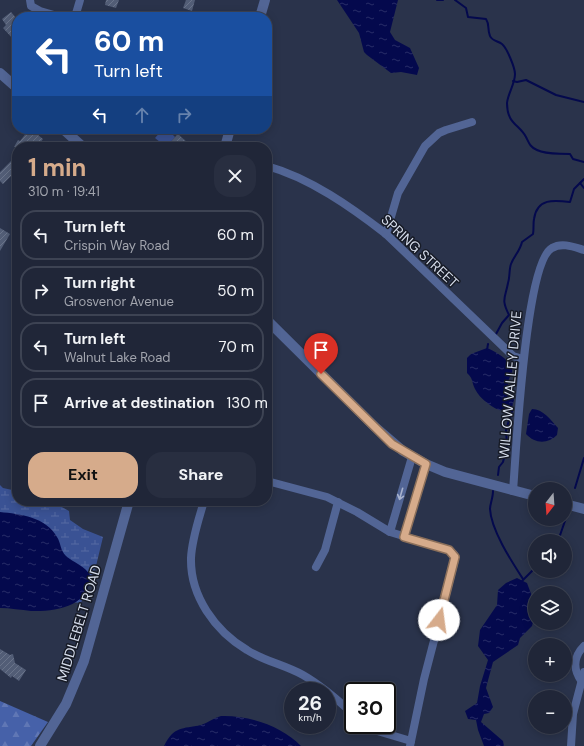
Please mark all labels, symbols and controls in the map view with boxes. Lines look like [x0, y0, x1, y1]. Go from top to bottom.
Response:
text: 60 m [94, 23, 164, 60]
icon: left [28, 28, 80, 80]
text: Turn left [94, 59, 163, 83]
icon: left [89, 104, 111, 126]
icon: ahead [131, 104, 153, 126]
icon: right [173, 104, 195, 126]
text: 1 min [28, 152, 86, 183]
button: close [214, 155, 256, 197]
text: 310 m · 19:41 [28, 183, 100, 200]
street label: SPRING STREET [377, 210, 463, 292]
text: Turn left [64, 217, 125, 237]
icon: left [30, 224, 52, 246]
text: 60 m [217, 225, 254, 245]
text: Crispin Way Road [64, 237, 170, 254]
text: Turn right [64, 273, 135, 293]
icon: right [30, 280, 52, 302]
text: 50 m [217, 281, 254, 301]
text: Grosvenor Avenue [64, 293, 174, 310]
street label: WILLOW VALLEY DRIVE [495, 310, 525, 460]
text: Turn left [64, 329, 125, 349]
pin [304, 333, 338, 374]
icon: left [30, 336, 52, 358]
text: 70 m [219, 337, 254, 357]
icon: arrive [310, 339, 332, 361]
text: Walnut Lake Road [64, 349, 171, 366]
icon: arrive [30, 392, 52, 414]
text: Arrive at destination [64, 393, 215, 413]
text: 130 m [227, 393, 268, 413]
button: Exit [28, 452, 138, 498]
button: Share [146, 452, 256, 498]
north arrow [528, 482, 572, 526]
map controls [528, 482, 572, 734]
one-way arrow [397, 488, 404, 501]
button: sound [528, 534, 572, 578]
street label: MIDDLEBELT ROAD [53, 563, 105, 683]
button: layers [528, 586, 572, 630]
position arrow [418, 599, 460, 641]
button: + [528, 638, 572, 682]
speed limit sign: 30 [344, 682, 396, 734]
text: 26 [298, 690, 322, 716]
button: − [528, 690, 572, 734]
text: km/h [298, 711, 322, 724]

